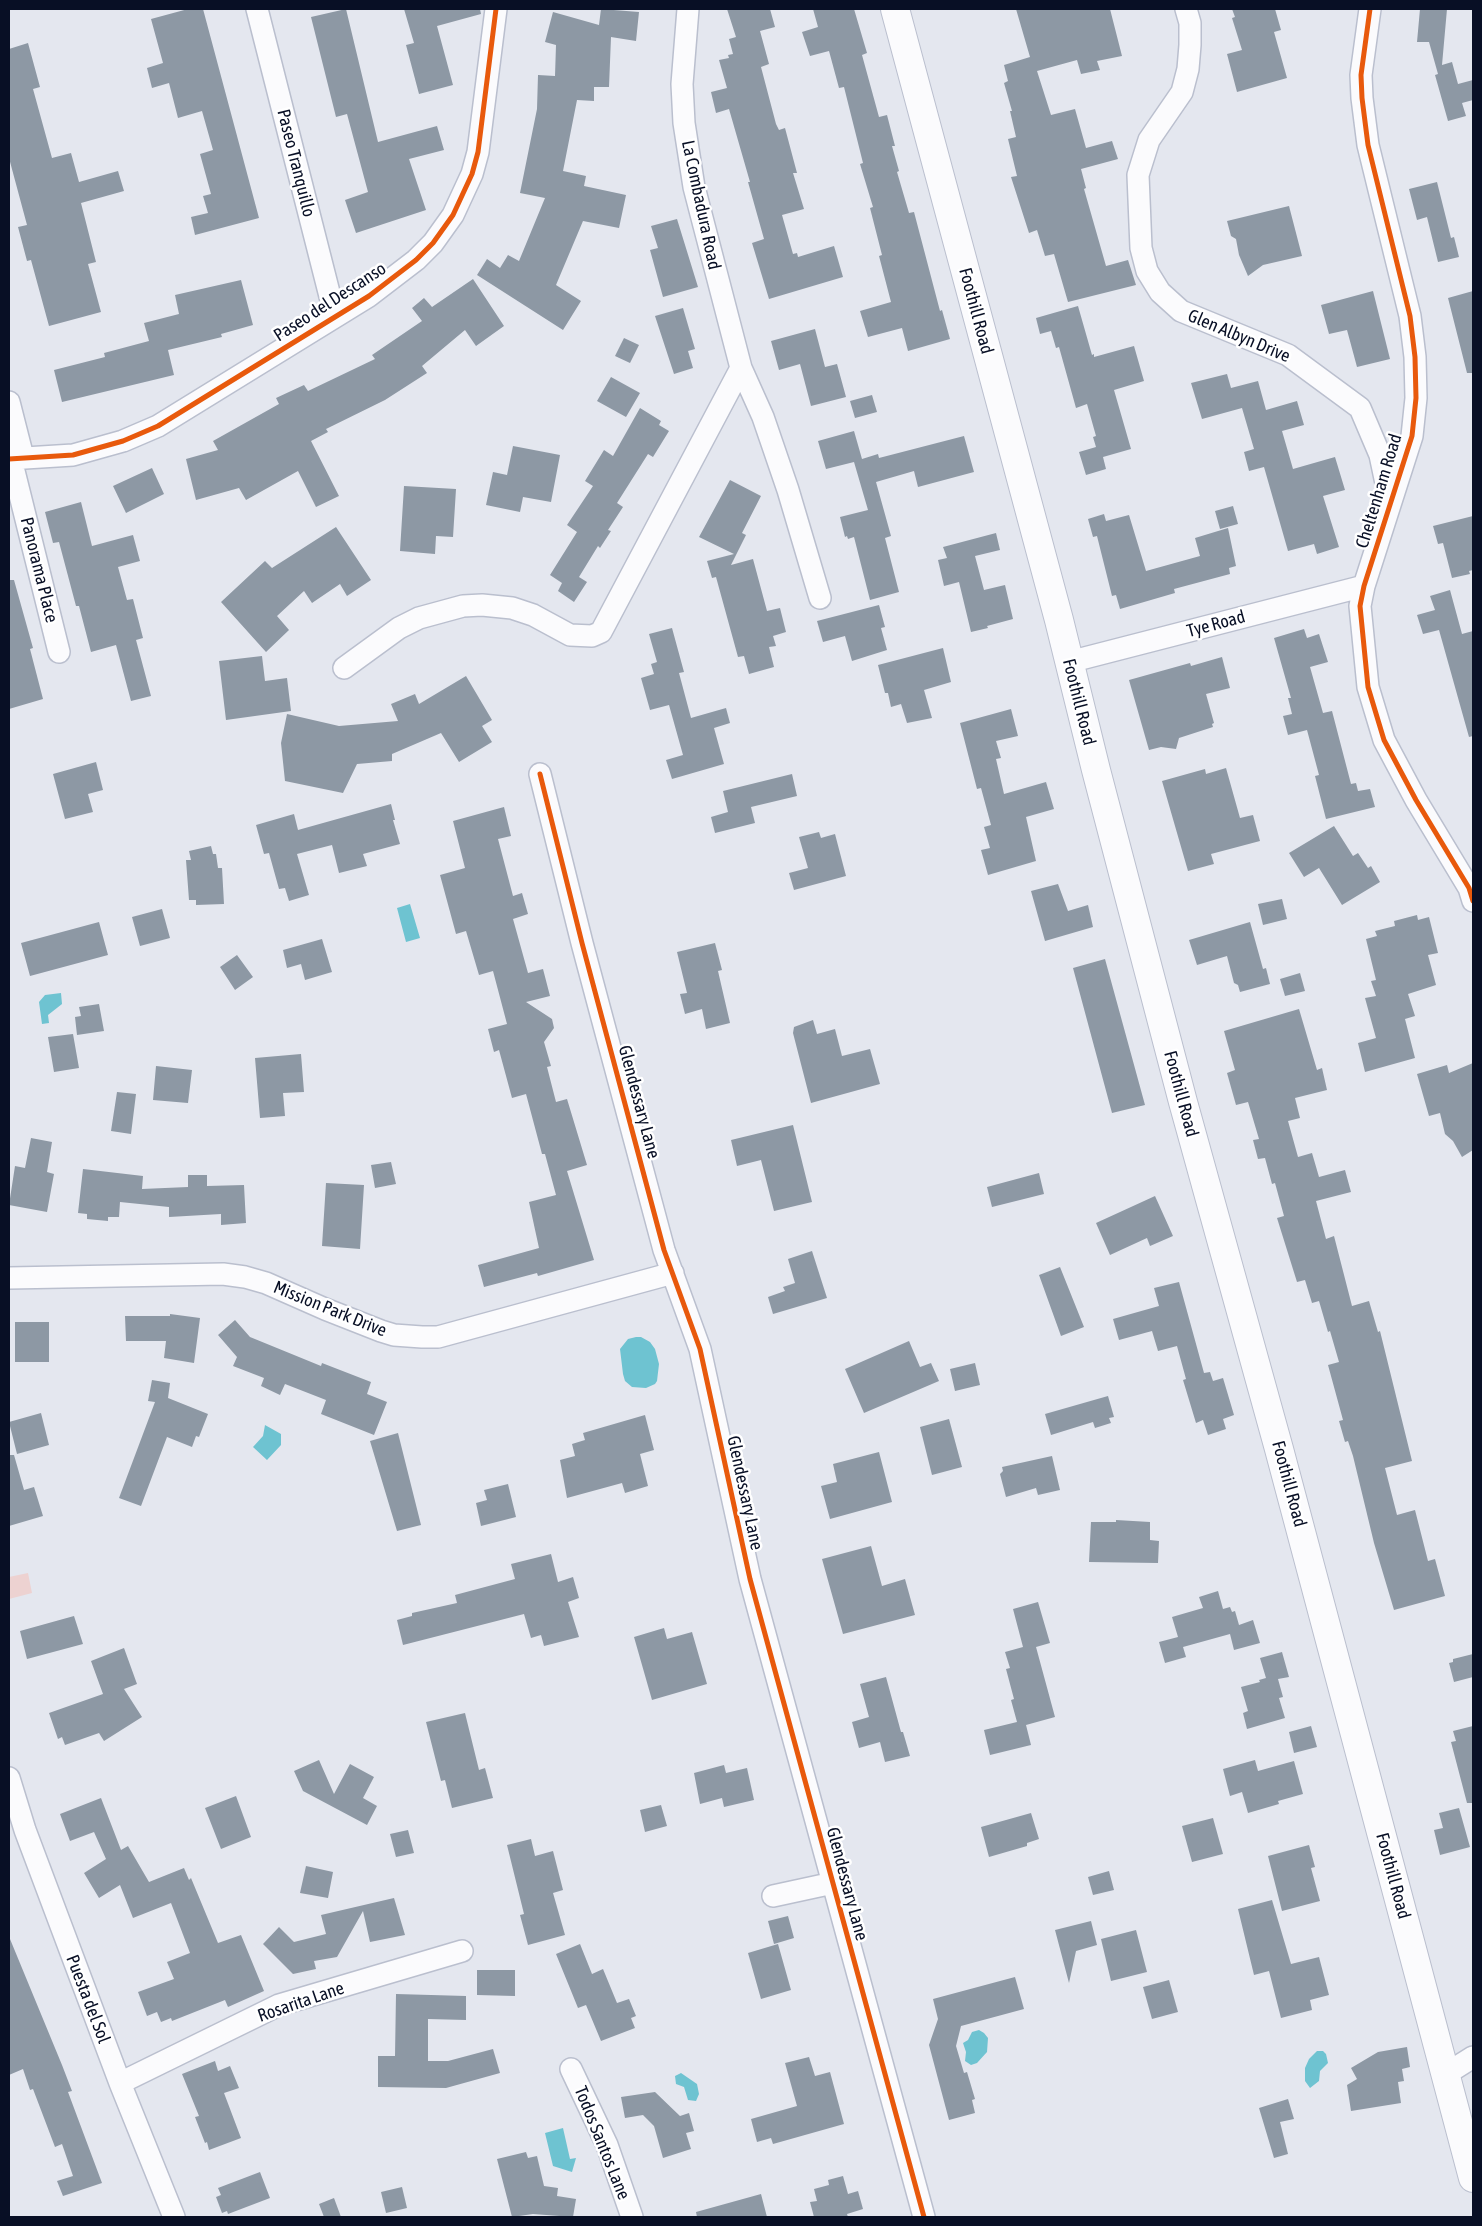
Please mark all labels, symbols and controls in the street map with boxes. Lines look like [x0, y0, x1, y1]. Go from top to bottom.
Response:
street label: Paseo Tranquillo [272, 107, 320, 219]
street label: La Combadura Road [677, 138, 725, 272]
street label: Paseo del Descanso [270, 258, 390, 346]
street label: Foothill Road [954, 266, 998, 356]
street label: Glen Albyn Drive [1185, 305, 1293, 367]
street label: Cheltenham Road [1351, 431, 1407, 551]
street label: Panorama Place [15, 515, 63, 625]
street label: Tye Road [1185, 606, 1247, 642]
street label: Foothill Road [1058, 657, 1100, 747]
street label: Glendessary Lane [614, 1043, 664, 1161]
street label: Foothill Road [1159, 1049, 1203, 1139]
street label: Mission Park Drive [270, 1276, 390, 1342]
street label: Glendessary Lane [722, 1434, 768, 1552]
street label: Foothill Road [1267, 1439, 1311, 1529]
street label: Glendessary Lane [822, 1825, 872, 1943]
street label: Foothill Road [1371, 1831, 1415, 1921]
street label: Puesta del Sol [61, 1952, 115, 2046]
street label: Rosarita Lane [255, 1977, 347, 2027]
street label: Todos Santos Lane [569, 2083, 635, 2203]

